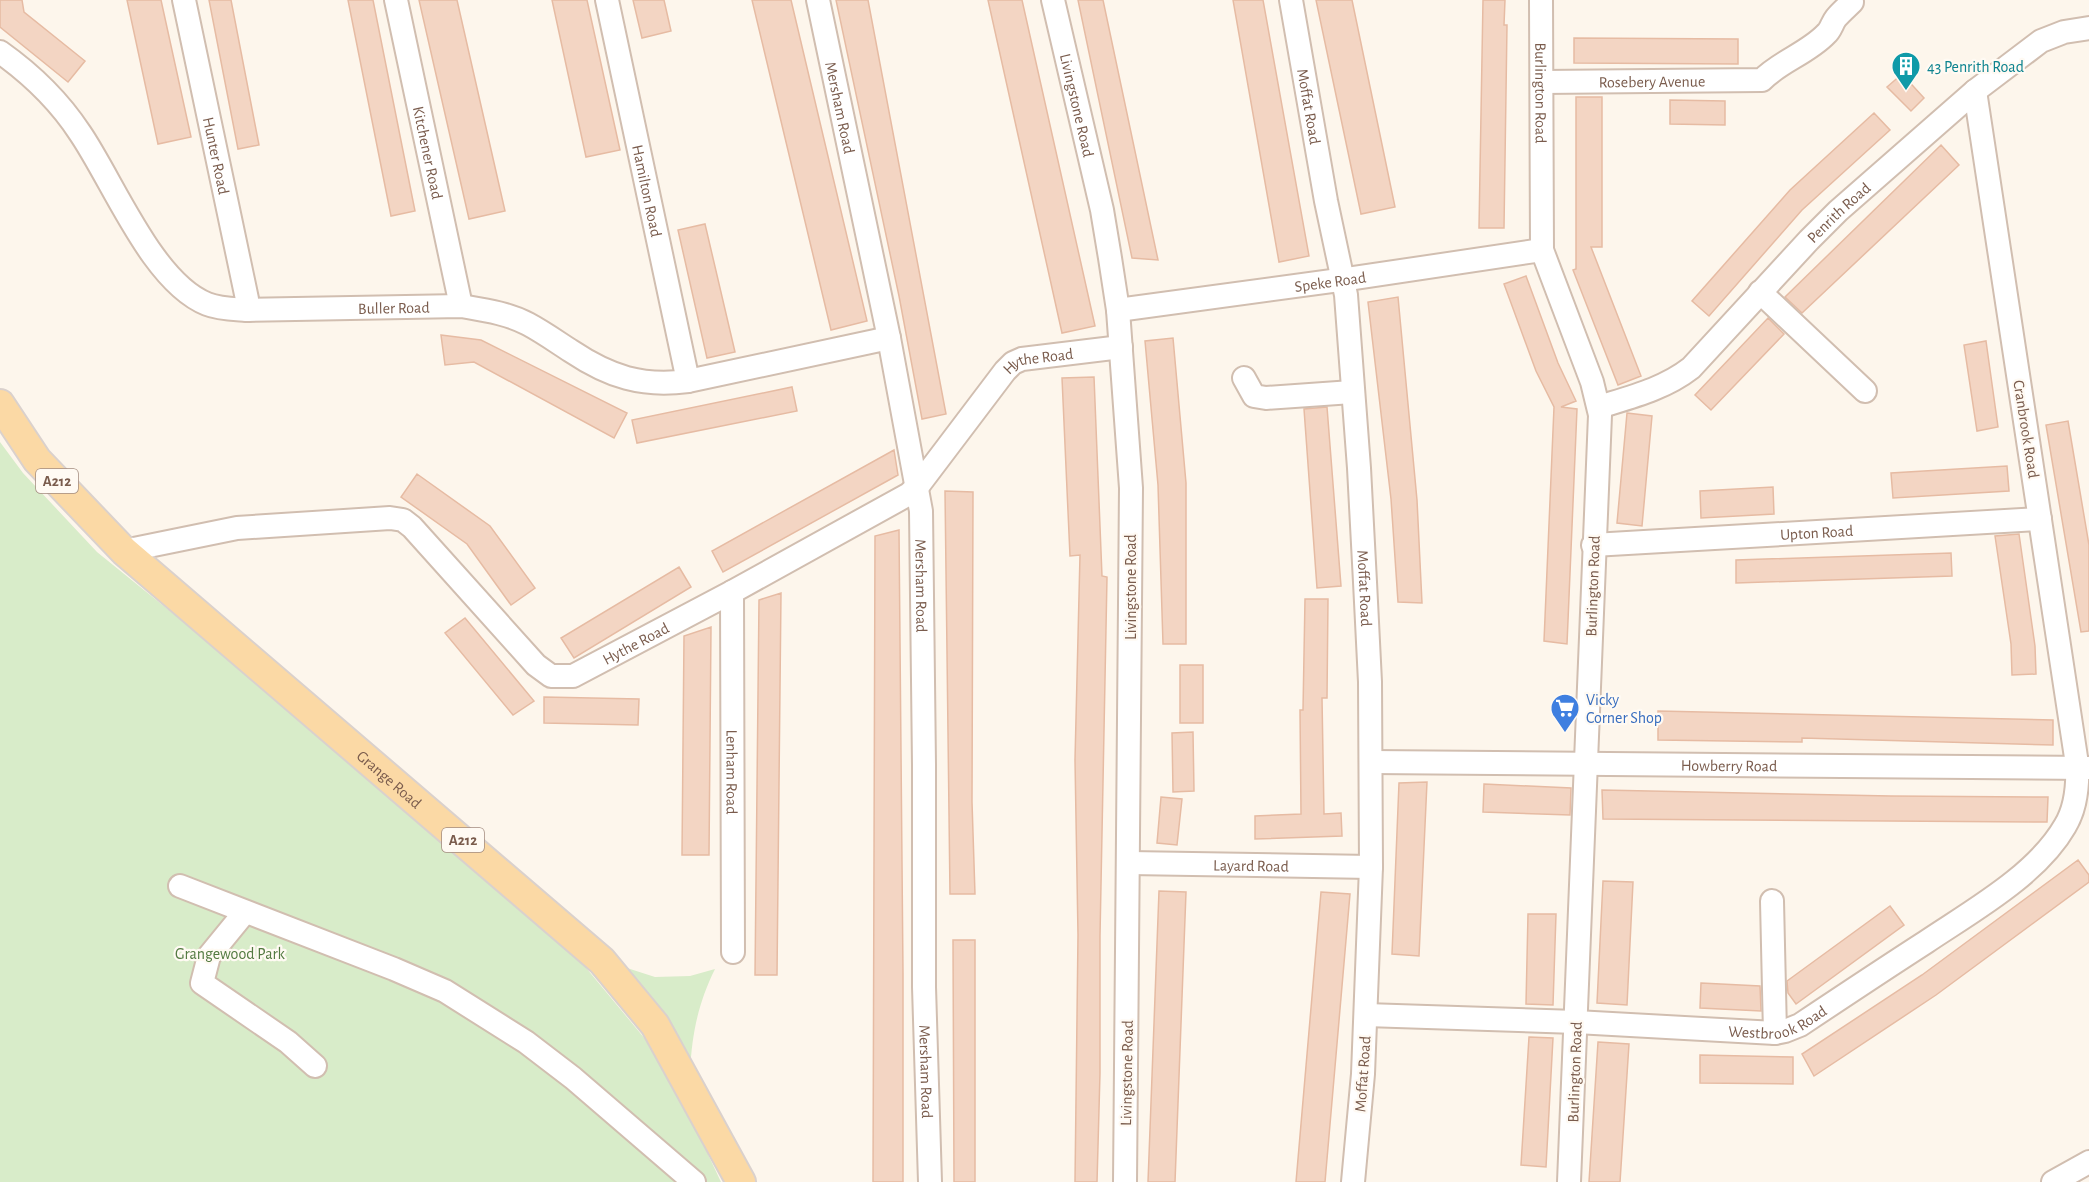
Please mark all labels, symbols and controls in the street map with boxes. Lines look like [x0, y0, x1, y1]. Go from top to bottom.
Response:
street label: Burlington Road [1532, 42, 1549, 144]
building icon: 43 Penrith Road [1890, 50, 1922, 92]
street label: Livingstone Road [1057, 52, 1096, 159]
place label: 43 Penrith Road [1927, 59, 2024, 75]
street label: Mersham Road [822, 60, 857, 155]
street label: Moffat Road [1294, 68, 1323, 146]
street label: Rosebery Avenue [1599, 74, 1705, 91]
street label: Kitchener Road [410, 105, 445, 201]
street label: Hunter Road [200, 115, 232, 196]
street label: Hamilton Road [629, 143, 664, 239]
street label: Penrith Road [1804, 180, 1874, 246]
street label: Speke Road [1293, 269, 1367, 295]
street label: Buller Road [358, 300, 430, 317]
street label: Hythe Road [1000, 346, 1074, 377]
street label: Cranbrook Road [2010, 379, 2042, 479]
road number: A212 [36, 469, 78, 493]
street label: Upton Road [1780, 523, 1854, 543]
street label: Livingstone Road [1123, 534, 1139, 640]
street label: Burlington Road [1583, 535, 1603, 637]
street label: Mersham Road [912, 539, 929, 633]
street label: Moffat Road [1354, 550, 1374, 627]
street label: Hythe Road [600, 620, 672, 668]
supermarket icon: Vicky Corner Shop [1549, 692, 1581, 734]
place label: Vicky Corner Shop [1586, 692, 1662, 726]
street label: Lenham Road [723, 729, 740, 815]
street label: Grange Road [354, 748, 424, 812]
street label: Howberry Road [1681, 758, 1777, 775]
road number: A212 [442, 828, 484, 852]
street label: Layard Road [1213, 857, 1289, 875]
park label: Grangewood Park [175, 946, 286, 962]
street label: Westbrook Road [1728, 1003, 1830, 1042]
street label: Livingstone Road [1118, 1020, 1136, 1126]
street label: Burlington Road [1565, 1021, 1585, 1123]
street label: Mersham Road [916, 1025, 935, 1119]
street label: Moffat Road [1352, 1035, 1374, 1113]

